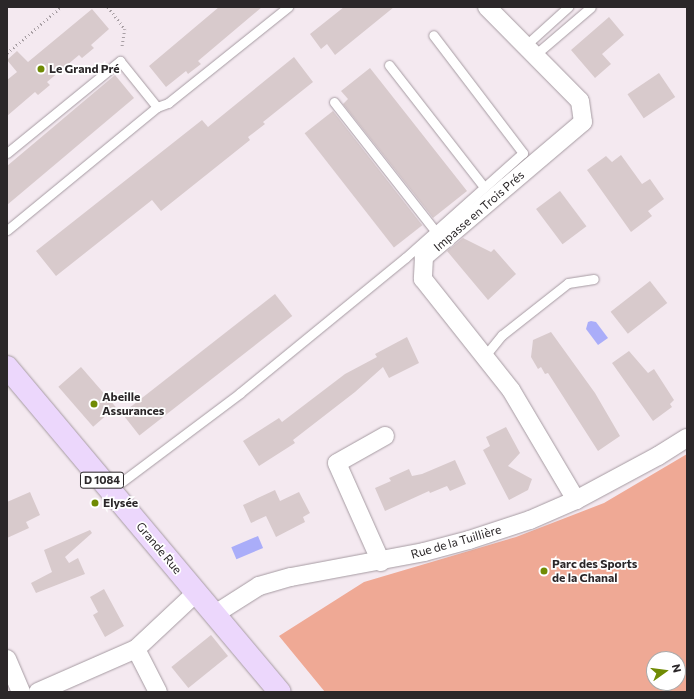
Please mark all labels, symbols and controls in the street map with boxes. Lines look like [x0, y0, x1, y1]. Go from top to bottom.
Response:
place label: Le Grand Pré [49, 62, 120, 76]
marker: Le Grand Pré [36, 64, 46, 74]
street label: Impasse en Trois Prés [431, 168, 527, 254]
place label: Abeille Assurances [102, 390, 164, 418]
marker: Abeille Assurances [89, 399, 99, 409]
road number: D 1084 [79, 471, 125, 489]
place label: Elysée [103, 496, 138, 510]
marker: Elysée [90, 498, 100, 508]
street label: Grande Rue [133, 519, 185, 577]
street label: Rue de la Tuillière [409, 522, 503, 562]
place label: Parc des Sports de la Chanal [552, 557, 637, 585]
marker: Parc des Sports de la Chanal [539, 566, 549, 576]
north arrow [646, 651, 686, 691]
text: N [670, 663, 684, 674]

